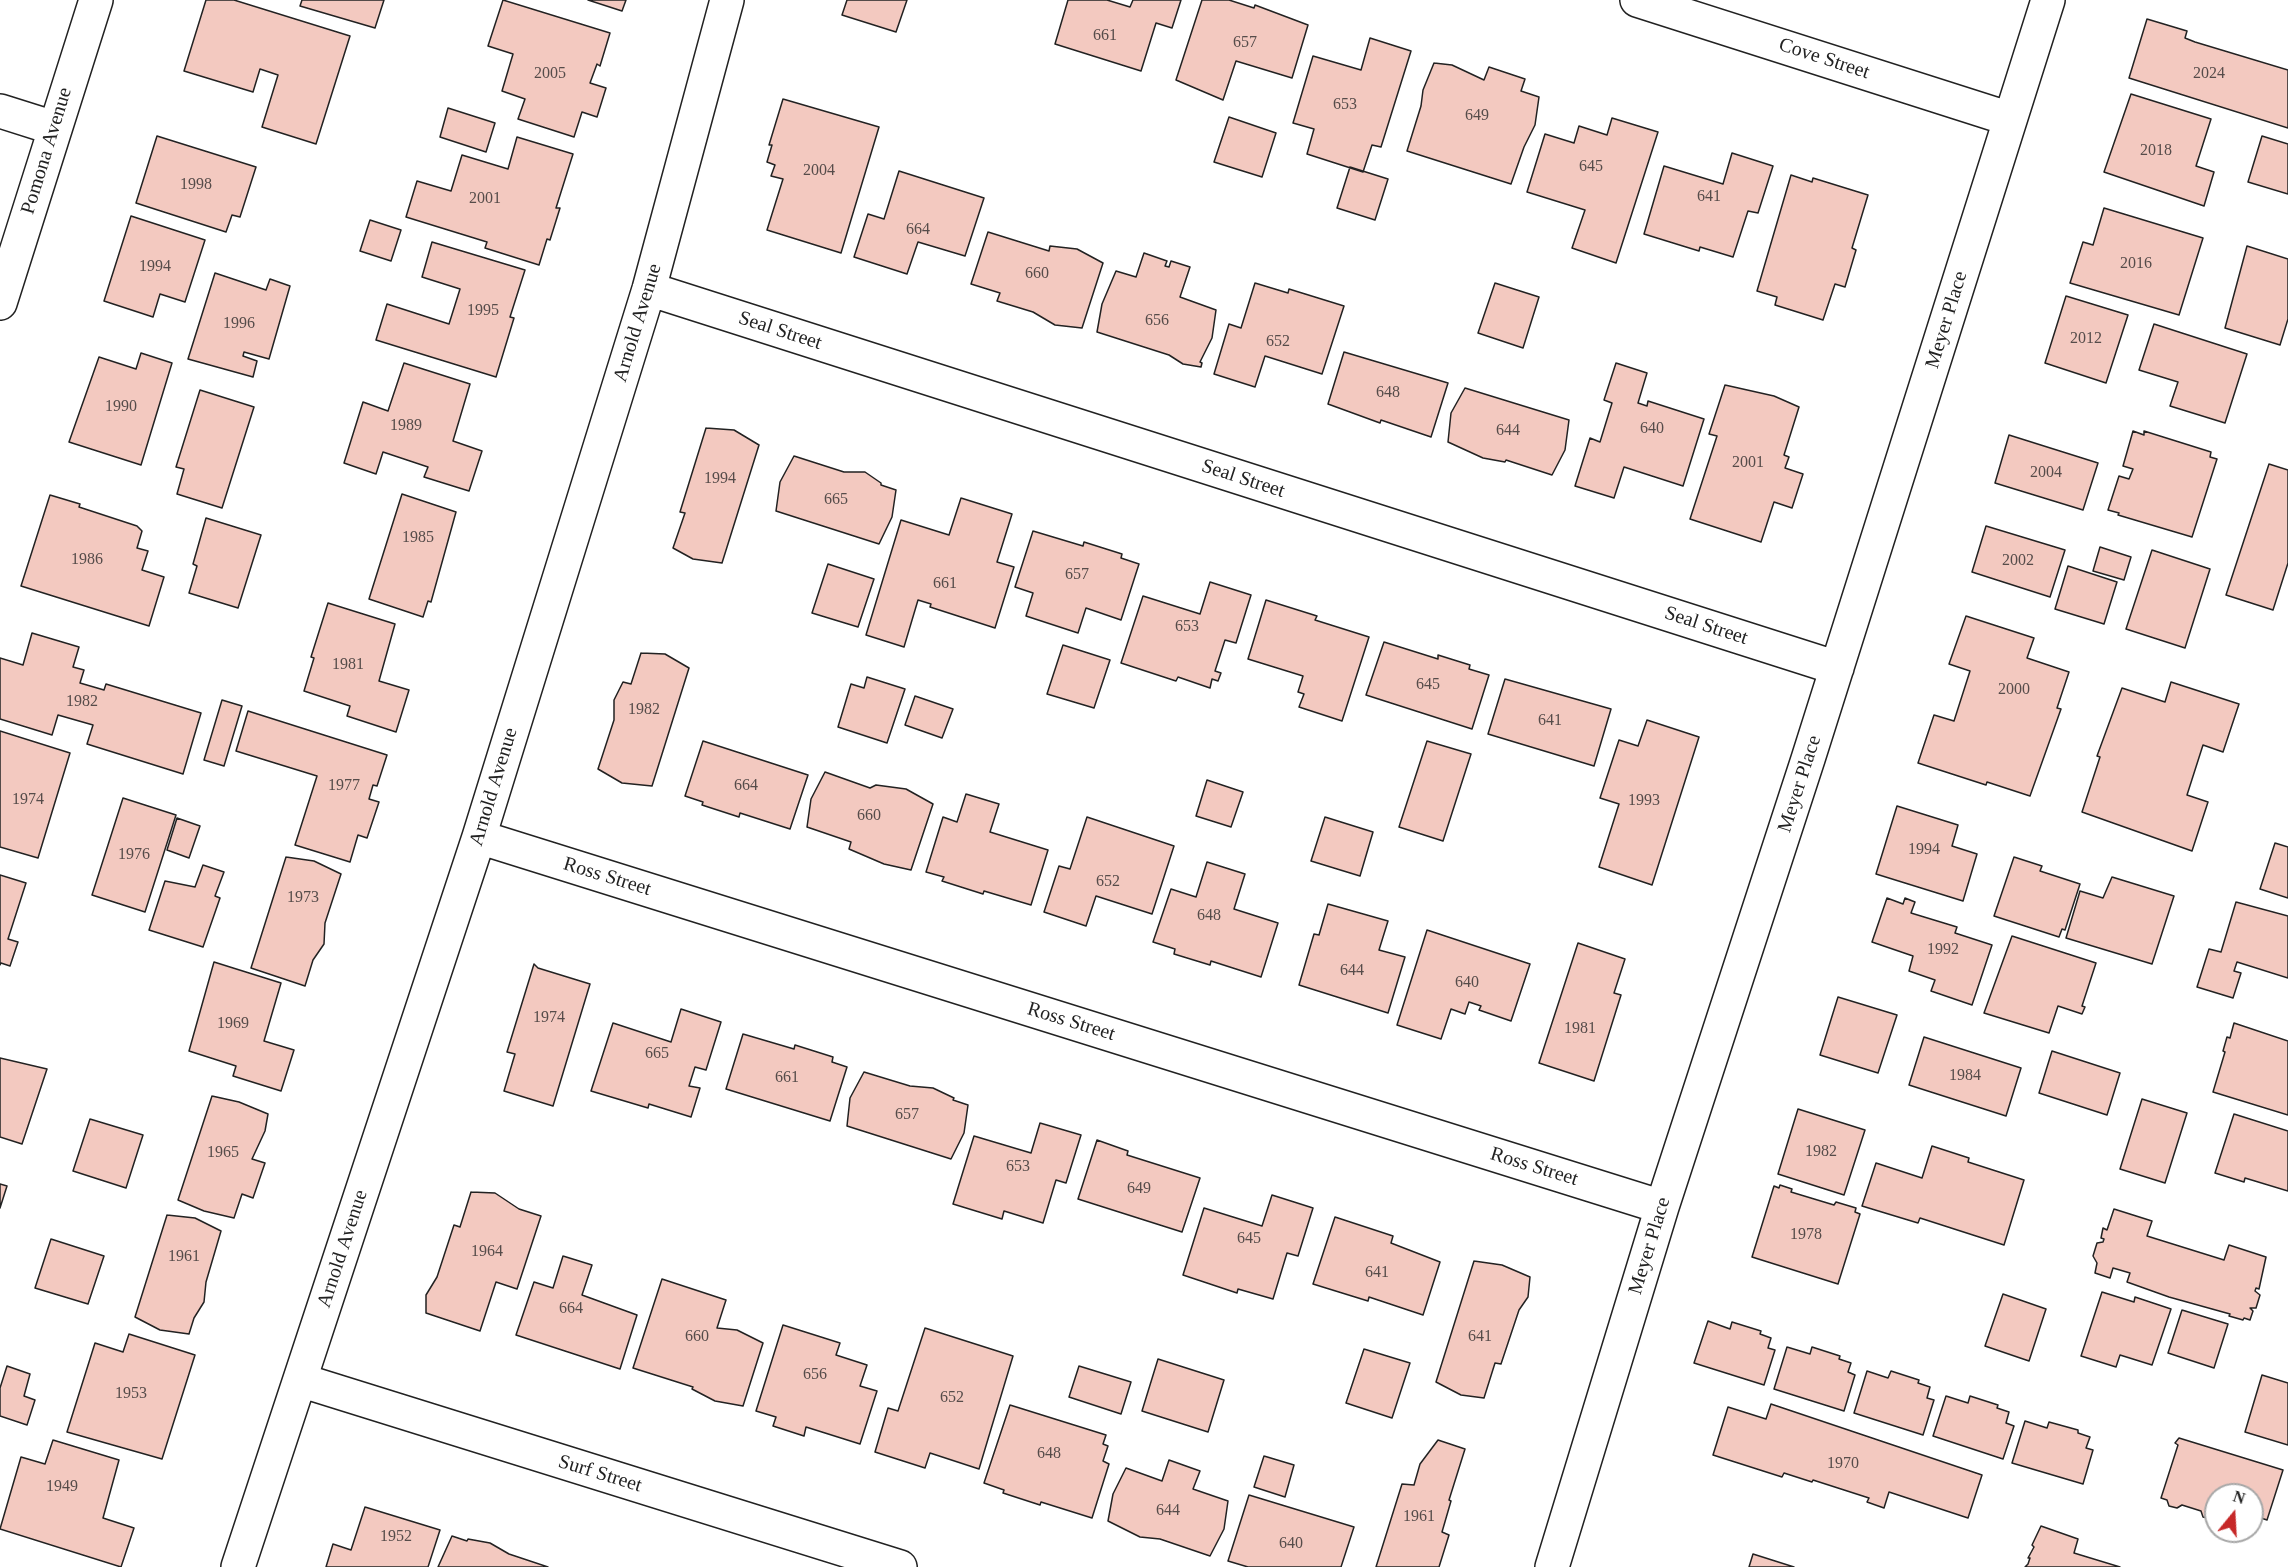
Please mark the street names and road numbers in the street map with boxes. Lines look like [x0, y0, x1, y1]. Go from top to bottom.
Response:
street label: Cove Street [1776, 33, 1872, 85]
street label: Pomona Avenue [16, 85, 78, 217]
street label: Arnold Avenue [609, 261, 667, 385]
street label: Meyer Place [1921, 268, 1973, 372]
street label: Seal Street [735, 306, 825, 356]
street label: Seal Street [1198, 454, 1288, 504]
street label: Seal Street [1661, 601, 1751, 651]
street label: Arnold Avenue [465, 725, 523, 849]
street label: Meyer Place [1773, 732, 1827, 836]
street label: Ross Street [560, 852, 654, 902]
street label: Ross Street [1024, 997, 1118, 1047]
street label: Ross Street [1487, 1142, 1581, 1192]
street label: Arnold Avenue [313, 1187, 373, 1311]
street label: Meyer Place [1624, 1194, 1676, 1298]
street label: Surf Street [555, 1450, 645, 1498]

